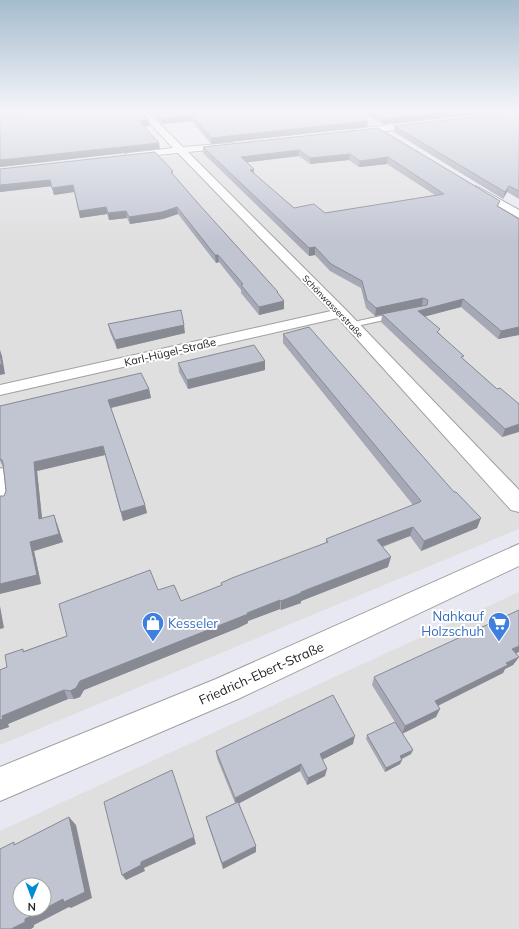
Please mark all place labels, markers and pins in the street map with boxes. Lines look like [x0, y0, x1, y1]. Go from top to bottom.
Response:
place label: Nahkauf Holzschuh [421, 608, 485, 639]
shop icon: Kesseler [140, 610, 166, 643]
supermarket icon: Nahkauf Holzschuh [486, 610, 512, 643]
place label: Kesseler [168, 615, 218, 631]

